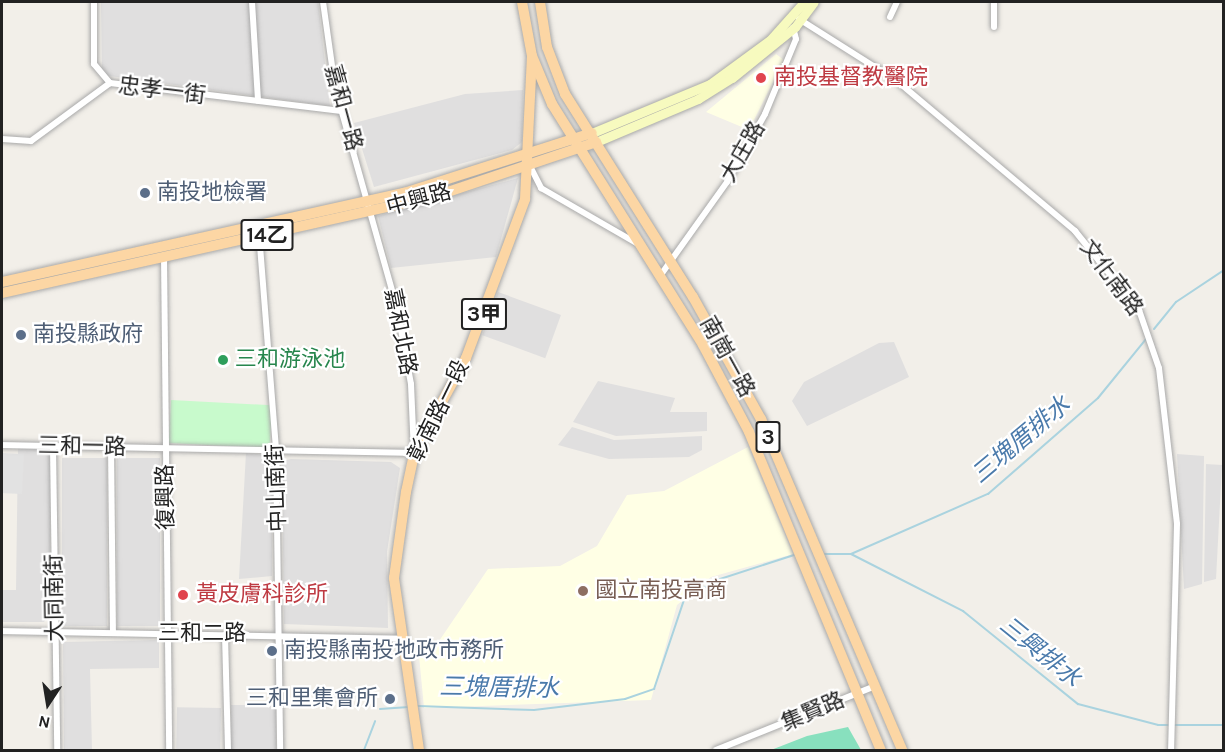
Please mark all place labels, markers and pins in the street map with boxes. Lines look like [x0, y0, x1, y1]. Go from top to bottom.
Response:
place label: 南投基督教醫院 [774, 65, 928, 91]
marker: 南投基督教醫院 [752, 69, 770, 87]
place label: 南投地檢署 [157, 180, 267, 206]
marker: 南投地檢署 [138, 186, 152, 200]
place label: 南投縣政府 [33, 322, 143, 348]
marker: 南投縣政府 [14, 328, 28, 342]
place label: 三和游泳池 [235, 347, 345, 373]
marker: 三和游泳池 [216, 353, 230, 367]
place label: 國立南投高商 [595, 578, 727, 604]
place label: 黃皮膚科診所 [196, 582, 328, 608]
marker: 國立南投高商 [576, 584, 590, 598]
marker: 黃皮膚科診所 [174, 586, 192, 604]
place label: 南投縣南投地政市務所 [284, 638, 504, 664]
marker: 南投縣南投地政市務所 [265, 644, 279, 658]
place label: 三和里集會所 [246, 686, 378, 712]
marker: 三和里集會所 [383, 692, 397, 706]

